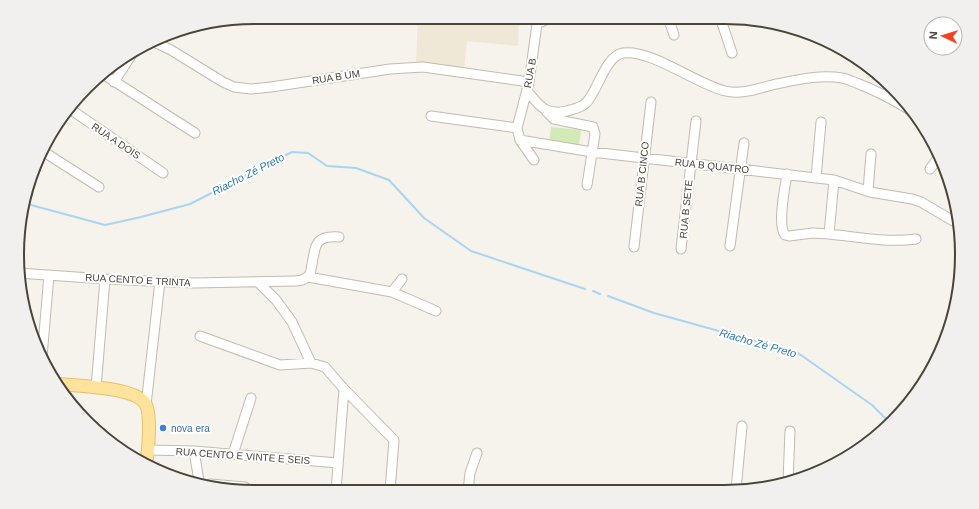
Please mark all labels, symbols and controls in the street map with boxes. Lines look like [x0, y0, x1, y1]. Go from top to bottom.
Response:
north arrow [923, 16, 963, 56]
text: N [927, 31, 939, 40]
street label: RUA B [522, 57, 538, 89]
street label: RUA B UM [311, 68, 361, 86]
street label: RUA A DOIS [90, 121, 143, 161]
street label: RUA B CINCO [633, 141, 651, 207]
water label: Riacho Zé Preto [210, 151, 286, 197]
street label: RUA B QUATRO [674, 157, 750, 175]
street label: RUA B SETE [677, 179, 695, 239]
street label: RUA CENTO E TRINTA [85, 272, 191, 288]
water label: Riacho Zé Preto [718, 326, 798, 360]
marker: nova era [158, 423, 168, 433]
place label: nova era [171, 423, 210, 434]
street label: RUA CENTO E VINTE E SEIS [175, 446, 311, 466]

